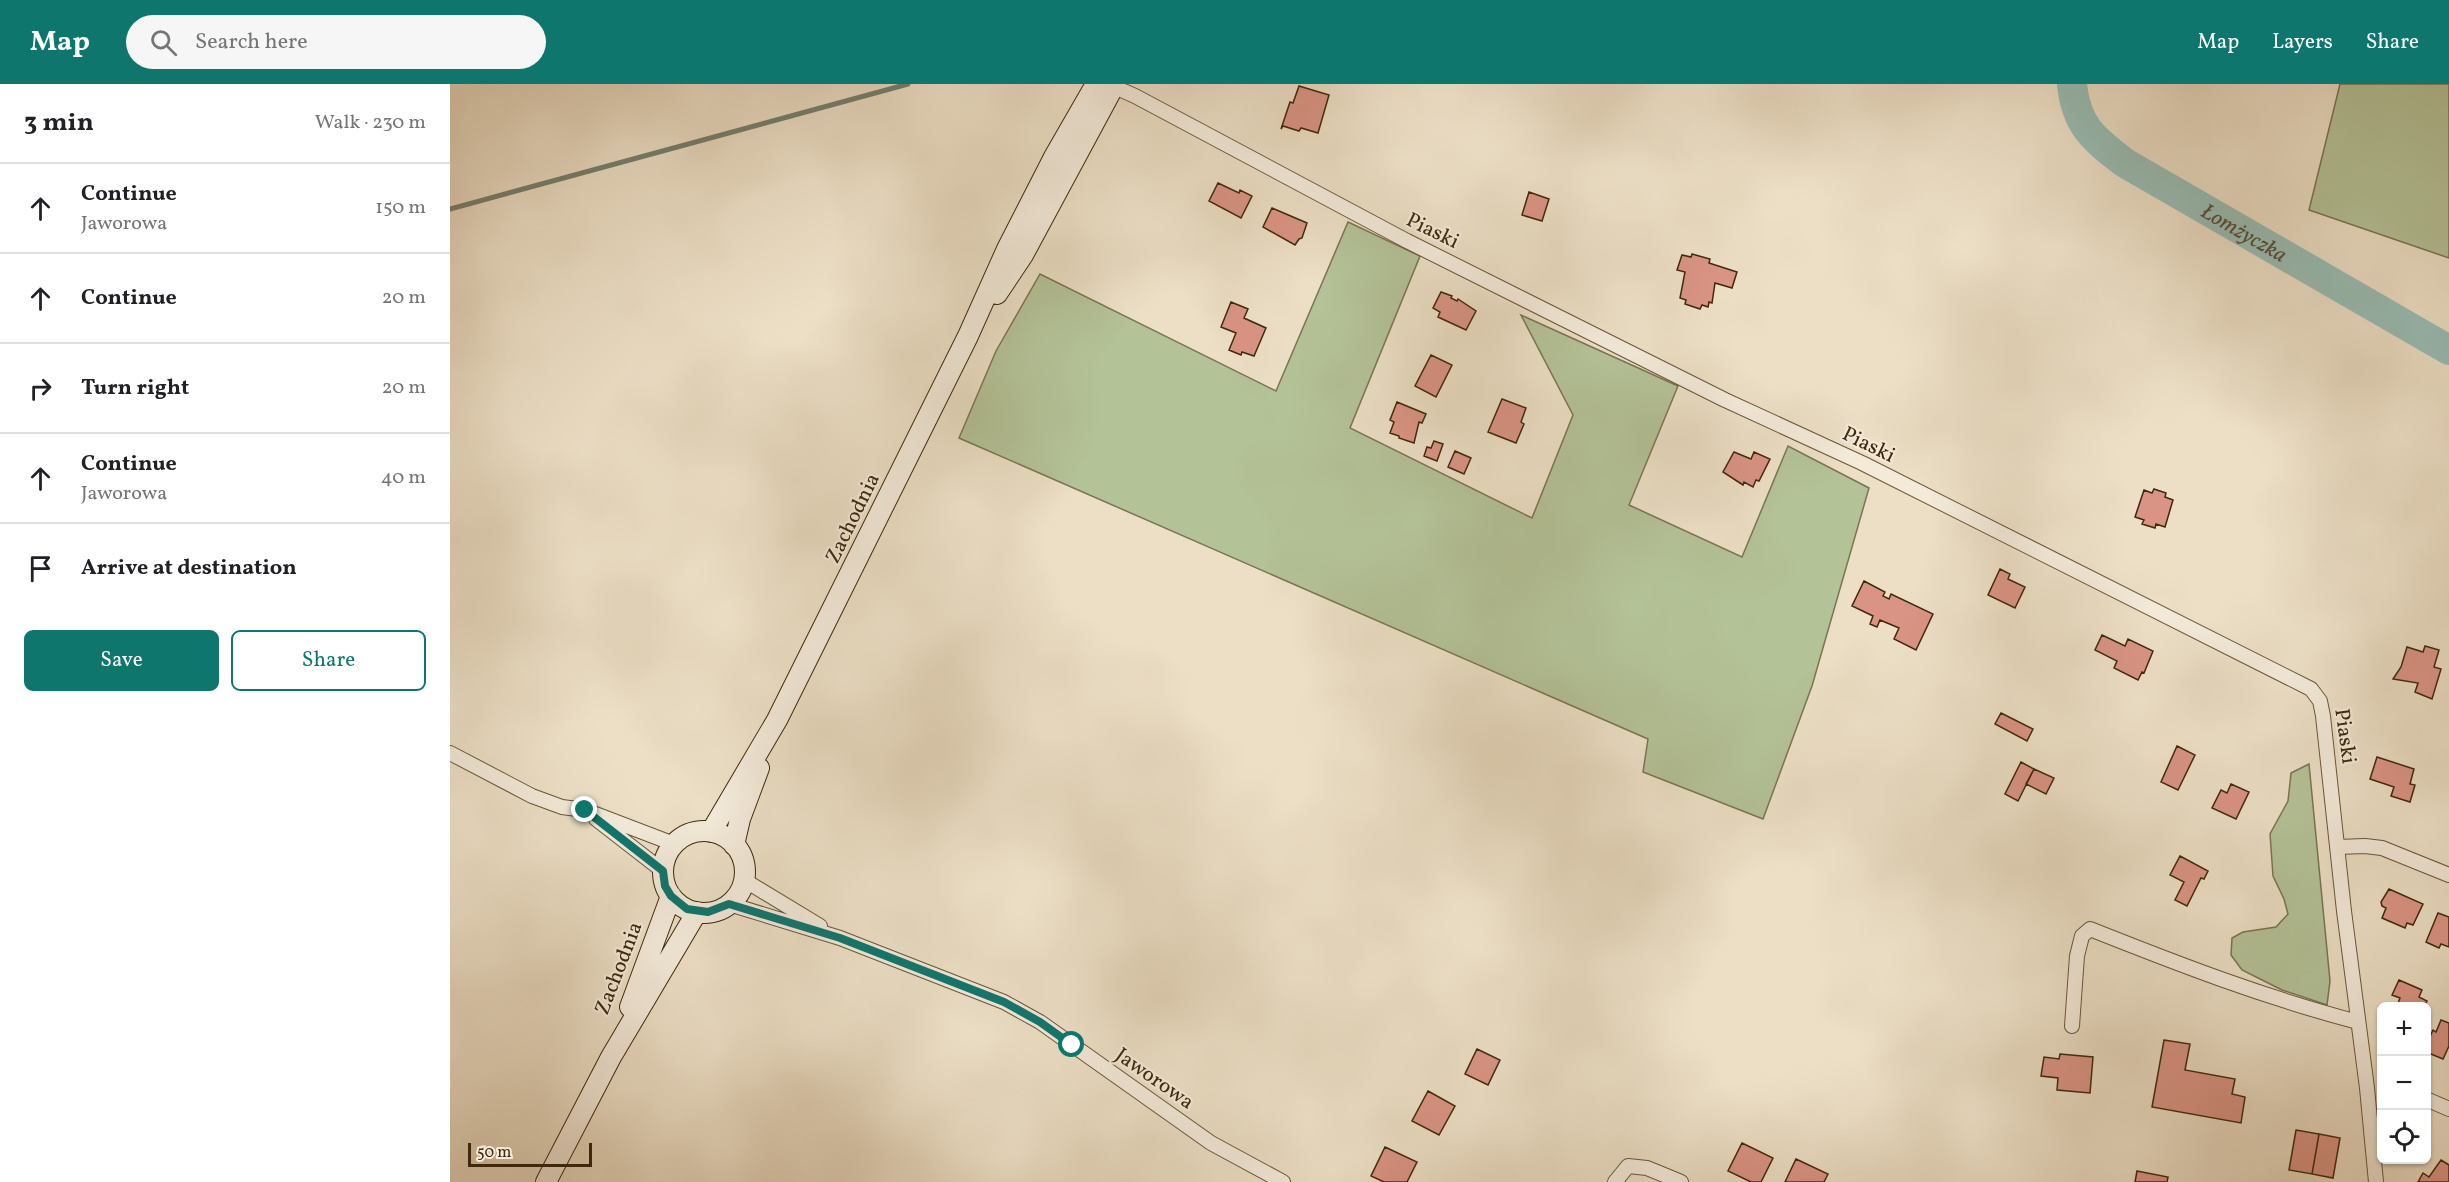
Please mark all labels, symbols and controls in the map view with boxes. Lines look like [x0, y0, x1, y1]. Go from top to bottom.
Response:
search box [126, 15, 546, 69]
text: Map [30, 23, 90, 62]
icon: search [147, 26, 180, 59]
text: Search here [195, 27, 308, 58]
text: Map [2197, 28, 2239, 57]
text: Layers [2272, 28, 2333, 57]
text: Share [2366, 28, 2419, 57]
text: 3 min [24, 105, 94, 141]
text: Walk · 230 m [315, 109, 426, 137]
text: Continue [81, 179, 177, 210]
icon: ahead [24, 192, 57, 225]
text: 150 m [375, 194, 426, 222]
water label: Łomżyczka [2194, 197, 2292, 271]
street label: Piaski [1401, 206, 1464, 257]
text: Jaworowa [81, 210, 167, 238]
icon: ahead [24, 282, 57, 315]
text: Continue [81, 283, 177, 314]
text: 20 m [382, 284, 426, 312]
icon: right [24, 372, 57, 405]
text: Turn right [81, 373, 189, 404]
text: 20 m [382, 374, 426, 402]
street label: Piaski [1837, 420, 1900, 471]
text: Continue [81, 449, 177, 480]
icon: ahead [24, 462, 57, 495]
text: 40 m [381, 464, 426, 492]
street label: Zachodnia [819, 469, 888, 569]
text: Jaworowa [81, 480, 167, 508]
icon: arrive [24, 552, 57, 585]
text: Arrive at destination [81, 553, 297, 584]
button: Save [24, 630, 219, 691]
button: Share [231, 630, 426, 691]
street label: Piaski [2326, 707, 2363, 766]
route end [571, 796, 597, 822]
street label: Zachodnia [588, 918, 650, 1019]
map controls [2377, 1002, 2431, 1164]
button: + [2377, 1002, 2431, 1056]
route start [1058, 1031, 1084, 1057]
street label: Jaworowa [1109, 1041, 1199, 1117]
button: − [2377, 1056, 2431, 1110]
button: locate [2377, 1110, 2431, 1164]
scale bar [468, 1140, 592, 1168]
text: 50 m [477, 1142, 511, 1164]

